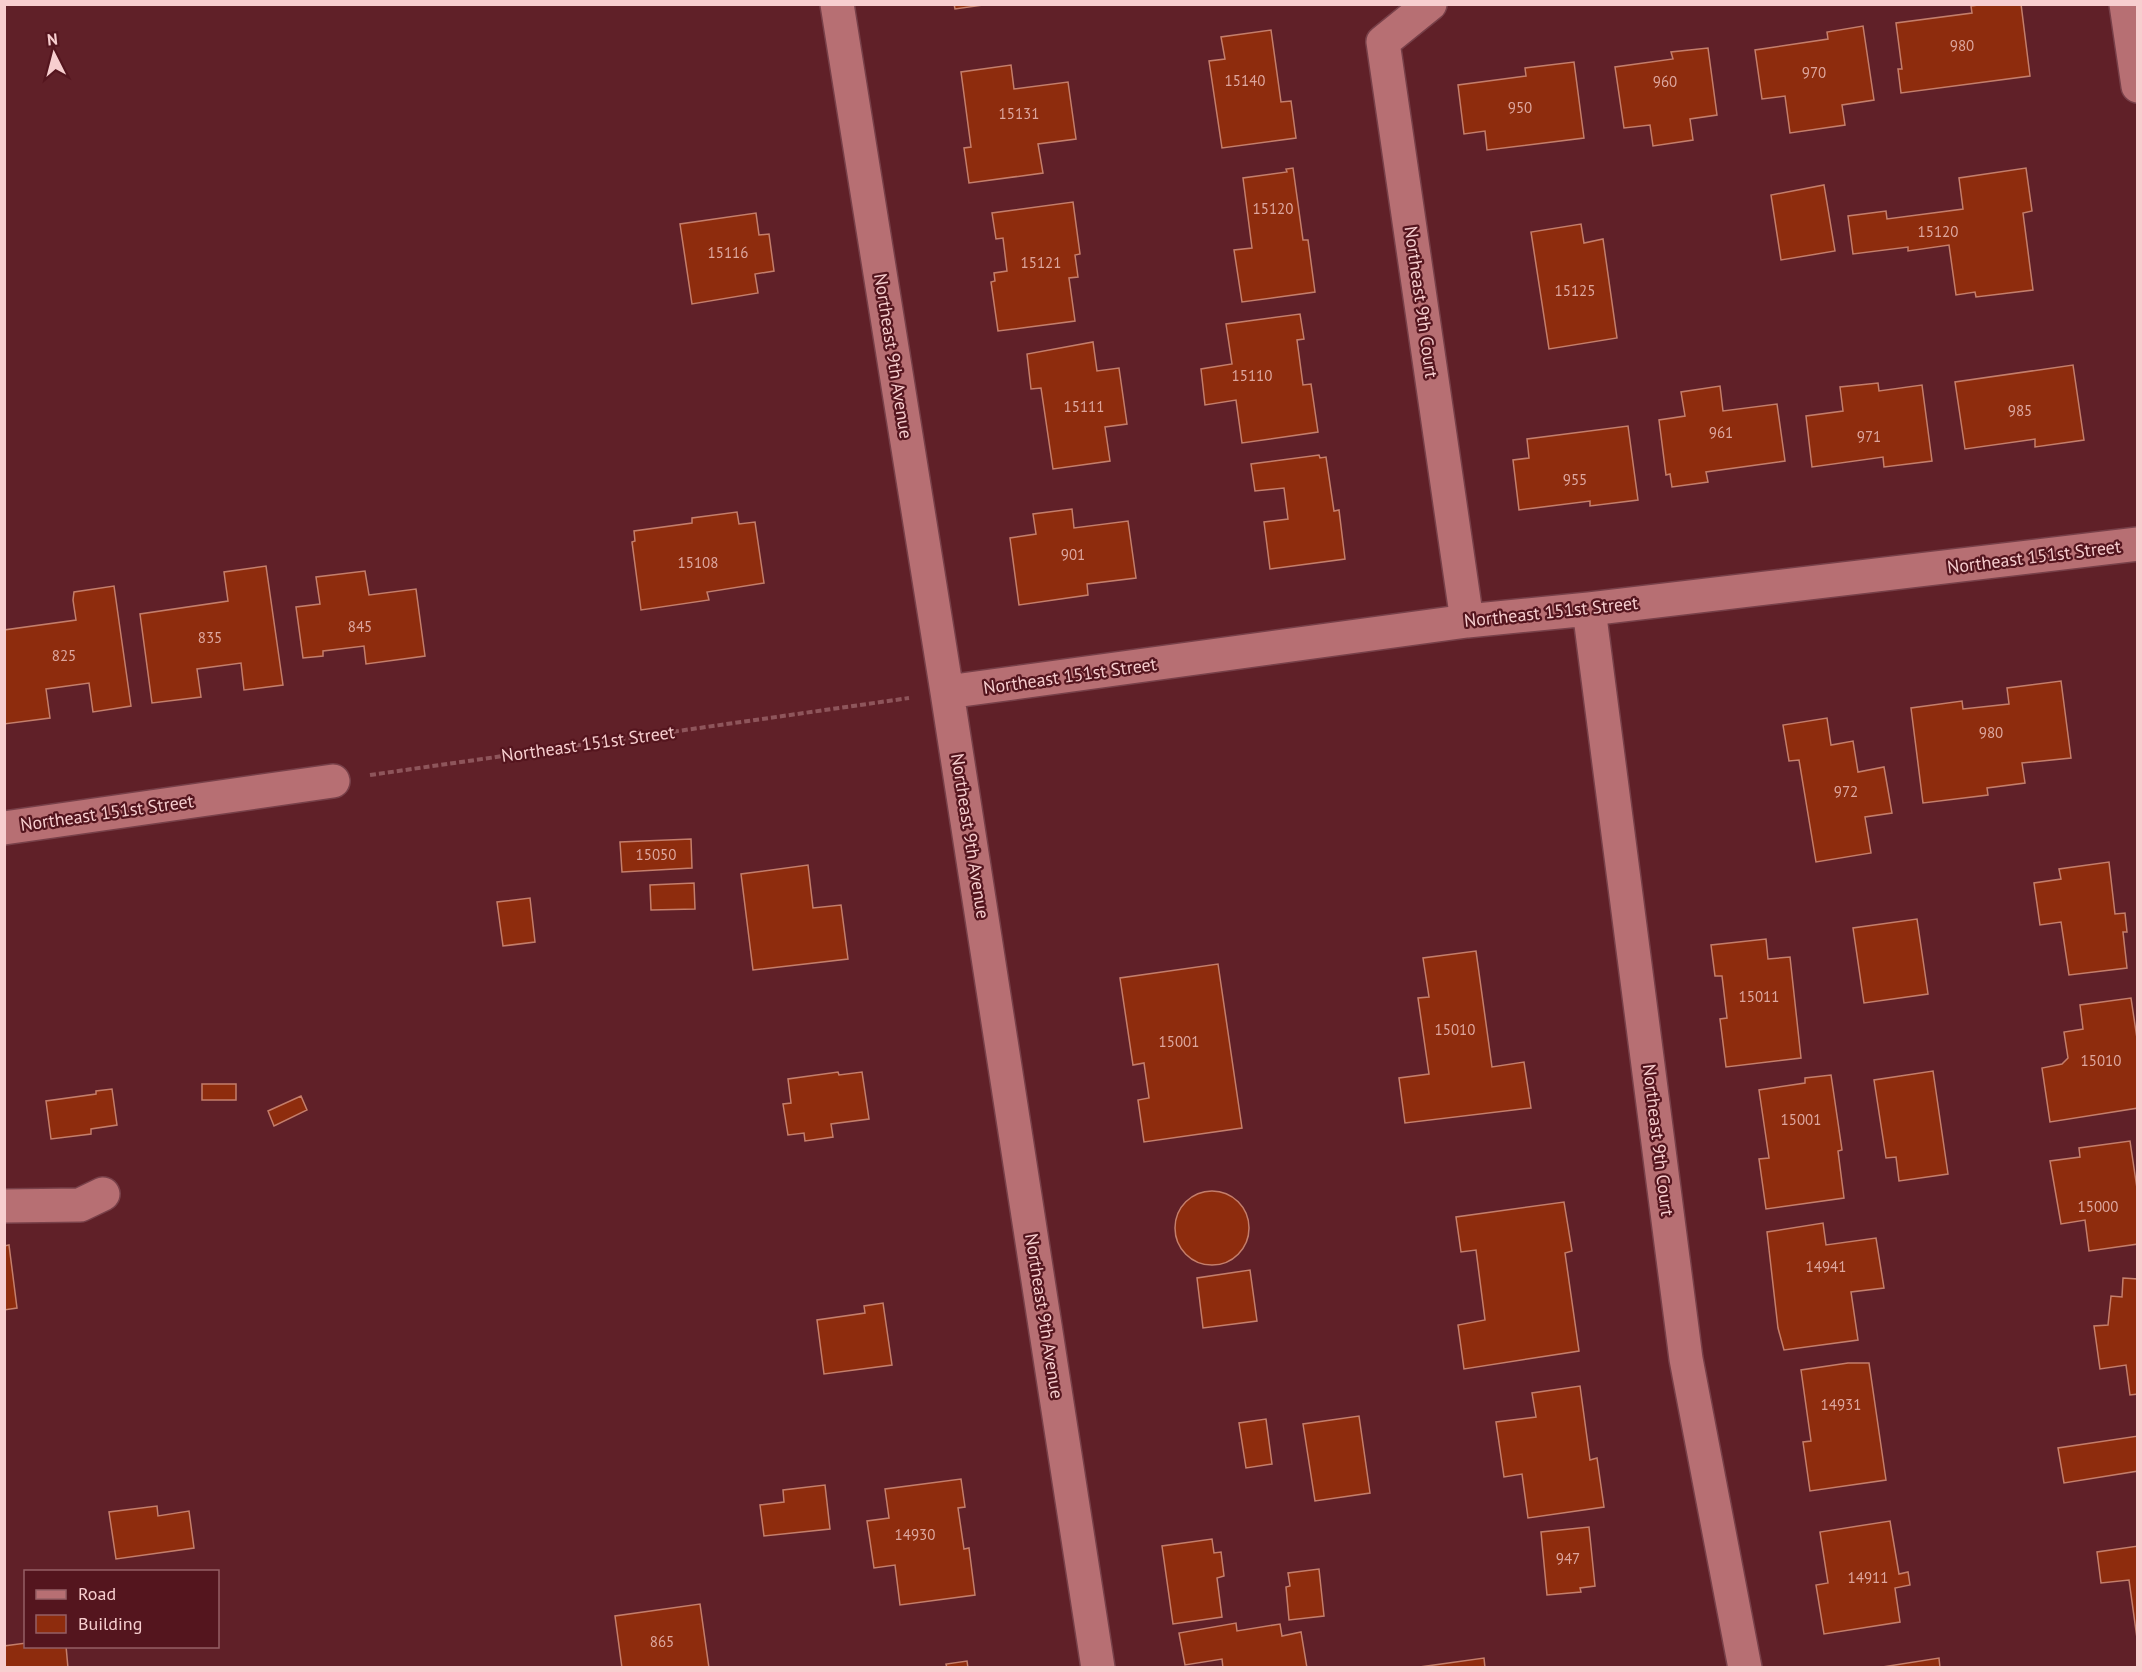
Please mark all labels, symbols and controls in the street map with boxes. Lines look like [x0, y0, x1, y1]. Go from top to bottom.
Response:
north arrow [24, 24, 84, 84]
text: N [46, 29, 59, 50]
house number: 980 [1950, 36, 1974, 55]
house number: 970 [1802, 63, 1826, 82]
house number: 15140 [1225, 71, 1265, 90]
house number: 960 [1653, 72, 1677, 91]
house number: 950 [1508, 98, 1532, 117]
house number: 15131 [999, 104, 1039, 123]
house number: 15120 [1253, 199, 1293, 218]
house number: 15120 [1918, 222, 1958, 241]
street label: Northeast 9th Court [1399, 224, 1444, 379]
house number: 15116 [708, 243, 748, 262]
house number: 15121 [1021, 253, 1061, 272]
street label: Northeast 9th Avenue [869, 272, 918, 440]
house number: 15125 [1555, 281, 1595, 300]
house number: 15110 [1232, 366, 1272, 385]
house number: 15111 [1064, 397, 1104, 416]
house number: 985 [2008, 401, 2032, 420]
house number: 961 [1709, 423, 1733, 442]
house number: 971 [1857, 427, 1881, 446]
house number: 955 [1563, 470, 1587, 489]
street label: Northeast 151st Street [1946, 534, 2122, 579]
house number: 901 [1061, 545, 1085, 564]
house number: 15108 [678, 553, 718, 572]
street label: Northeast 151st Street [1463, 591, 1639, 632]
house number: 845 [348, 617, 372, 636]
house number: 835 [198, 628, 222, 647]
house number: 825 [52, 646, 76, 665]
street label: Northeast 151st Street [982, 652, 1158, 699]
street label: Northeast 151st Street [500, 720, 676, 767]
house number: 980 [1979, 723, 2003, 742]
street label: Northeast 9th Avenue [946, 752, 995, 920]
house number: 972 [1834, 782, 1858, 801]
street label: Northeast 151st Street [19, 789, 195, 836]
house number: 15050 [636, 845, 676, 864]
house number: 15011 [1739, 987, 1779, 1006]
house number: 15010 [1435, 1020, 1475, 1039]
house number: 15001 [1159, 1032, 1199, 1051]
house number: 15010 [2081, 1051, 2121, 1070]
street label: Northeast 9th Court [1638, 1062, 1679, 1217]
house number: 15001 [1781, 1110, 1821, 1129]
house number: 15000 [2078, 1197, 2118, 1216]
street label: Northeast 9th Avenue [1020, 1232, 1069, 1400]
house number: 14941 [1806, 1257, 1846, 1276]
house number: 14931 [1821, 1395, 1861, 1414]
house number: 14930 [895, 1525, 935, 1544]
house number: 947 [1556, 1549, 1580, 1568]
house number: 14911 [1848, 1568, 1888, 1587]
legend [24, 1570, 219, 1648]
text: Road [78, 1582, 116, 1605]
text: Building [78, 1612, 142, 1635]
house number: 865 [650, 1632, 674, 1651]

